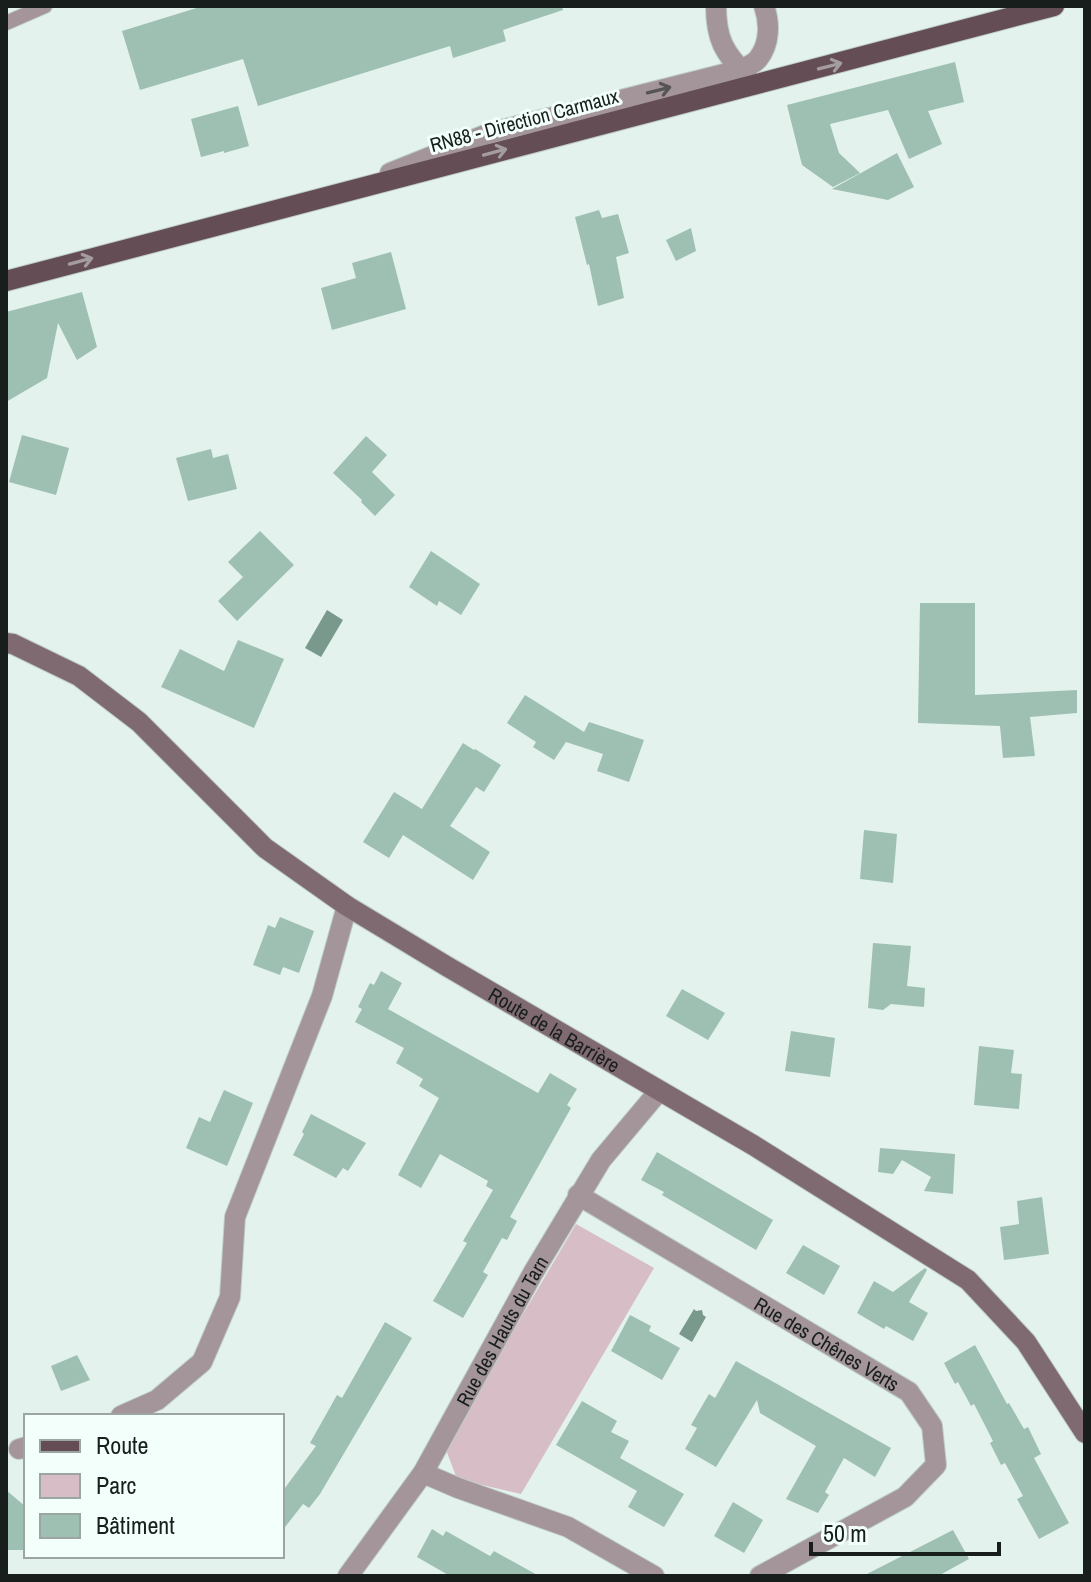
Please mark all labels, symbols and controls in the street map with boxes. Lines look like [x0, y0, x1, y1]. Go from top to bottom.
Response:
one-way arrow [817, 57, 843, 72]
street label: RN88 - Direction Carmaux [427, 82, 622, 158]
one-way arrow [645, 82, 671, 97]
one-way arrow [482, 144, 508, 159]
one-way arrow [68, 253, 94, 268]
street label: Route de la Barrière [484, 980, 625, 1078]
street label: Rue des Hauts du Tarn [449, 1250, 554, 1411]
street label: Rue des Chênes Verts [750, 1290, 905, 1397]
legend [24, 1414, 284, 1558]
text: Route [96, 1429, 149, 1461]
text: Parc [96, 1469, 137, 1501]
scale bar [811, 1506, 999, 1556]
text: Bâtiment [96, 1509, 175, 1541]
text: 50 m [823, 1517, 867, 1549]

